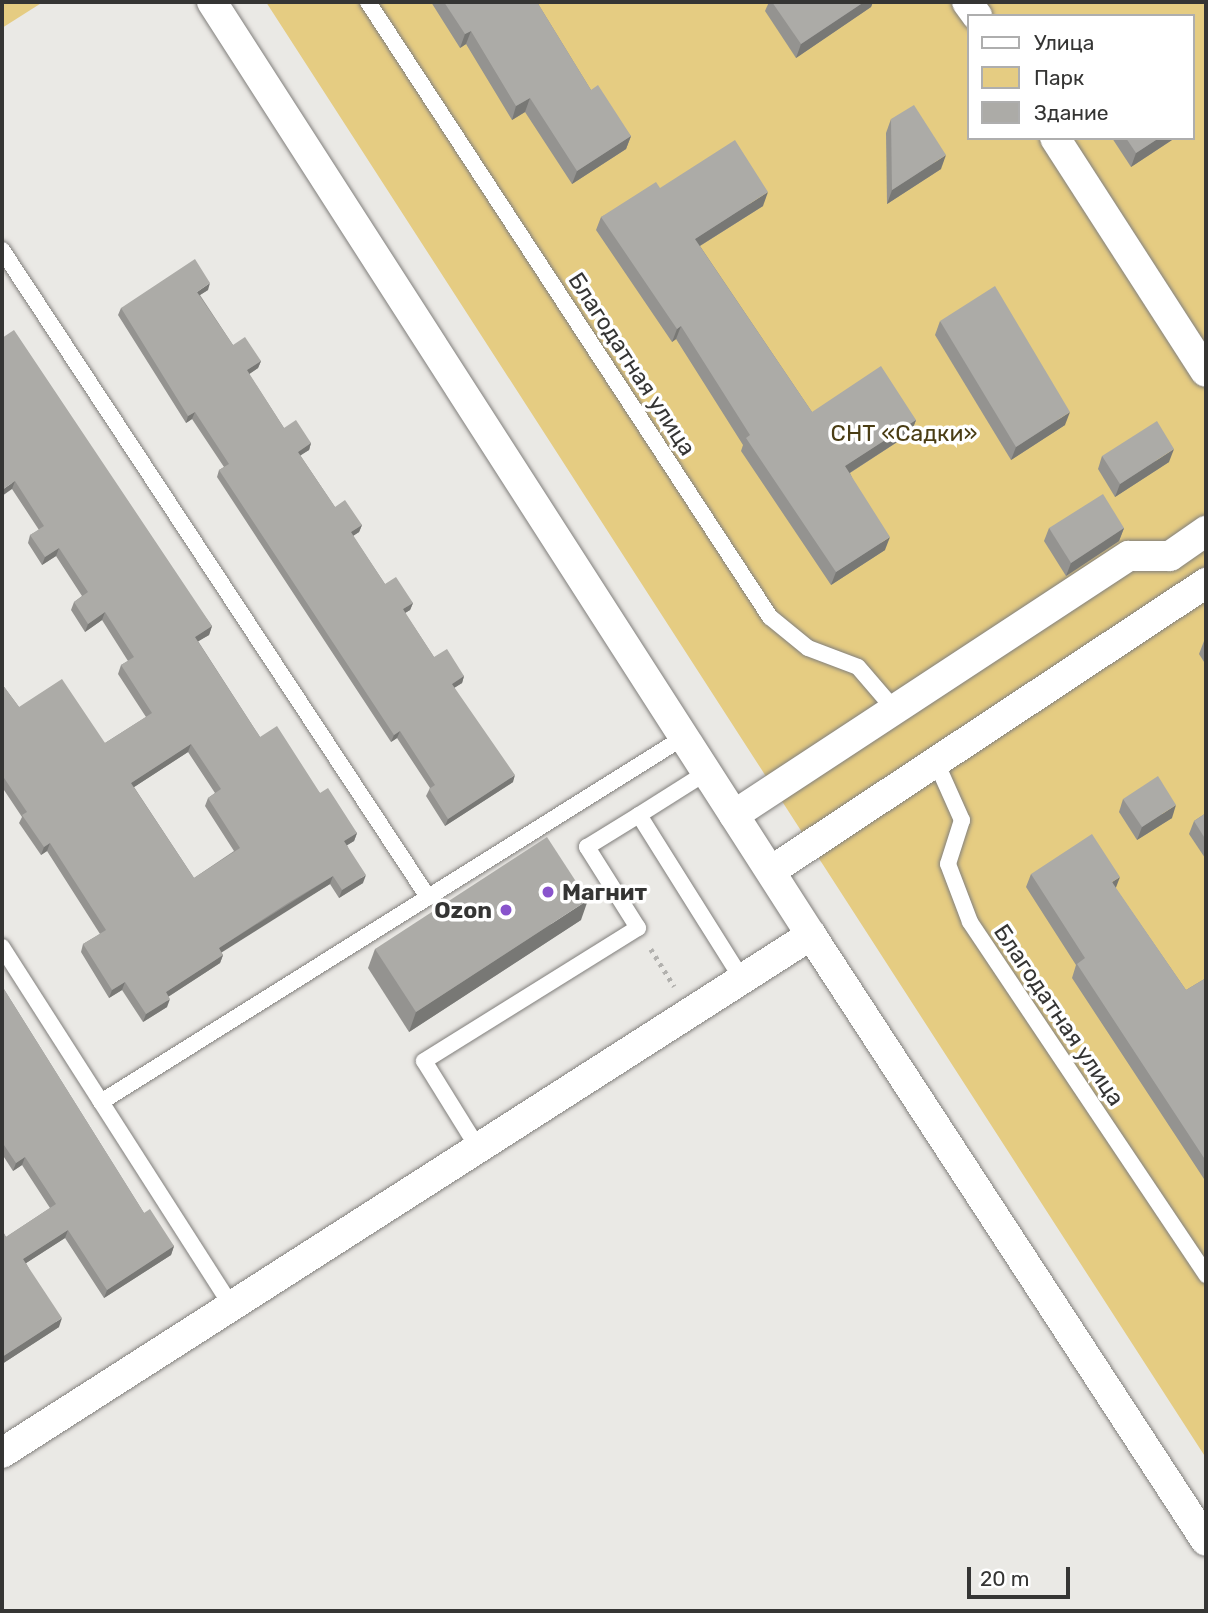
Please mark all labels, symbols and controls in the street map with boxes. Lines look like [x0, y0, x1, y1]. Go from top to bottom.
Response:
legend [967, 14, 1194, 140]
text: Улица [1034, 30, 1094, 55]
text: Парк [1034, 65, 1084, 90]
text: Здание [1034, 100, 1109, 125]
street label: Благодатная улица [562, 267, 702, 461]
park label: СНТ «Садки» [831, 419, 977, 447]
place label: Магнит [562, 878, 647, 906]
marker: Магнит [540, 884, 556, 900]
place label: Ozon [434, 896, 492, 924]
marker: Ozon [498, 902, 514, 918]
street label: Благодатная улица [988, 919, 1130, 1111]
scale bar [970, 1554, 1073, 1598]
text: 20 m [980, 1566, 1029, 1591]

